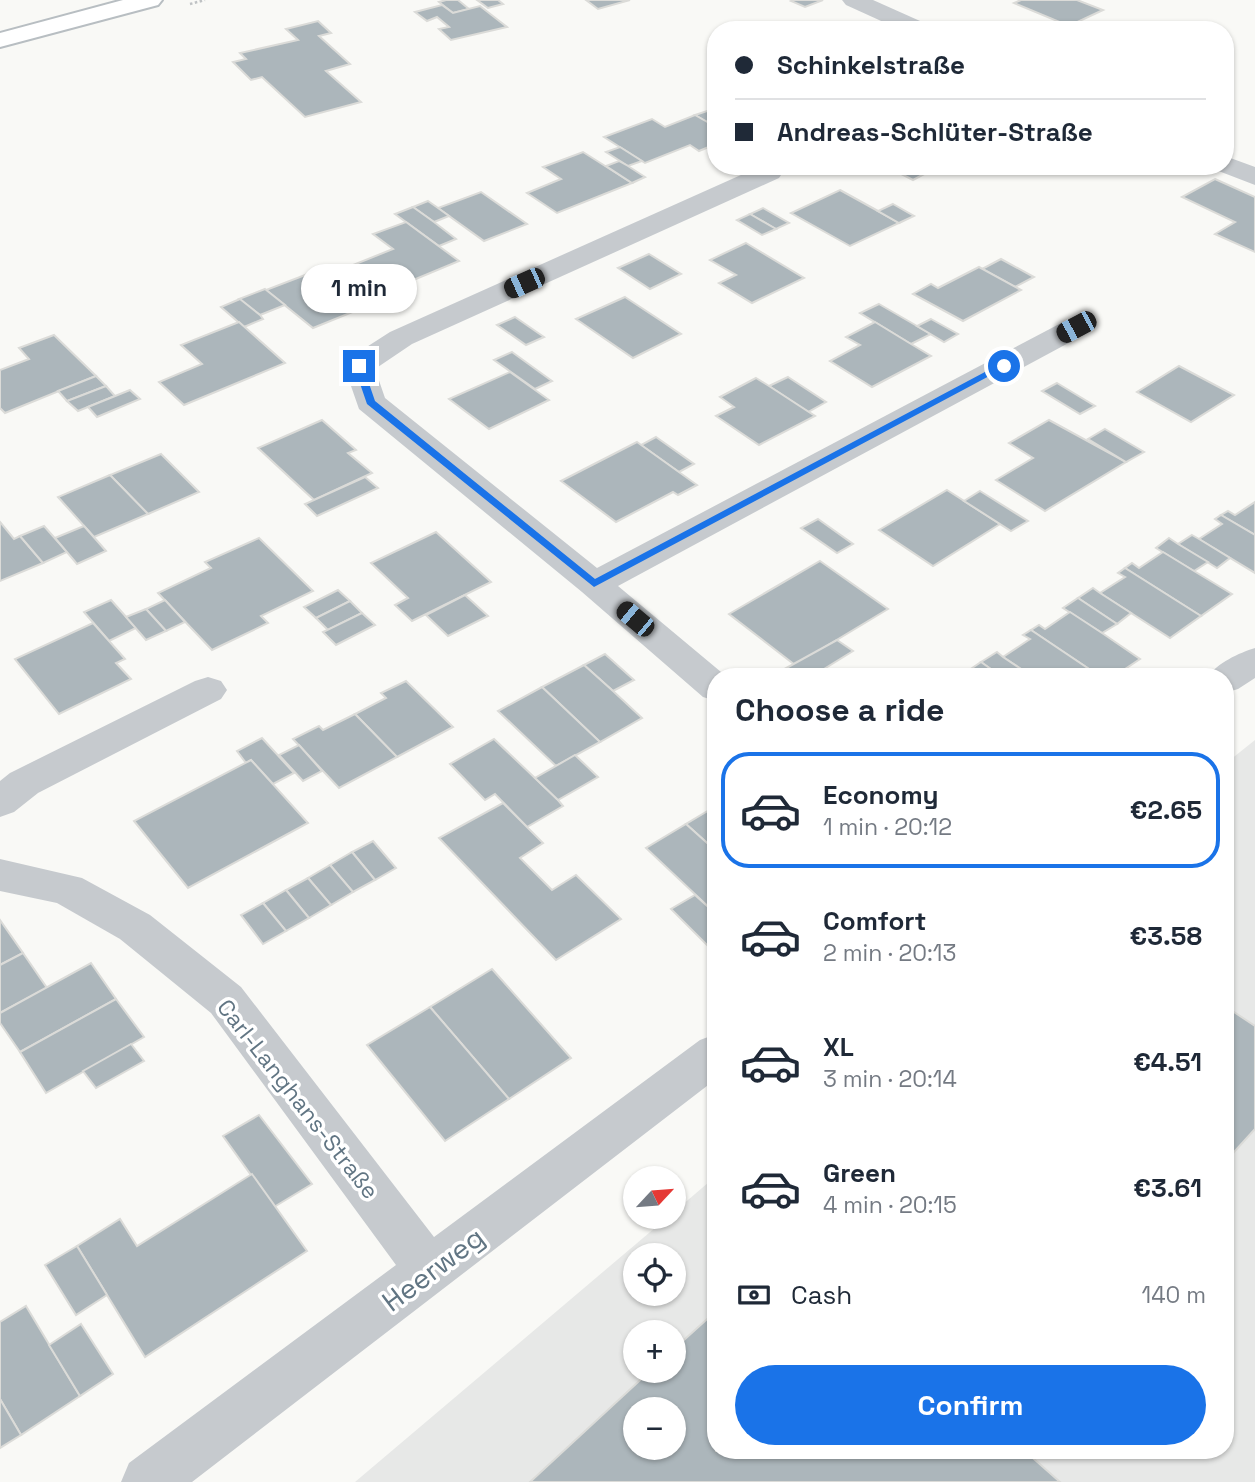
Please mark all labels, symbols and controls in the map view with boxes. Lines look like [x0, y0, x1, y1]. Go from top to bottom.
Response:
text: Schinkelstraße [777, 48, 965, 82]
text: Andreas-Schlüter-Straße [777, 115, 1093, 149]
callout: 1 min [301, 264, 417, 314]
car [501, 265, 548, 301]
text: 1 min [331, 273, 387, 303]
car [1053, 308, 1100, 346]
route end [343, 350, 375, 382]
route start [988, 350, 1020, 382]
car [613, 597, 658, 641]
text: Choose a ride [735, 690, 945, 730]
text: Economy [823, 778, 939, 812]
icon: car [739, 779, 802, 842]
text: €2.65 [1130, 793, 1202, 827]
text: 1 min · 20:12 [823, 812, 952, 842]
text: Comfort [823, 904, 926, 938]
icon: car [739, 905, 802, 968]
text: €3.58 [1130, 919, 1202, 953]
text: 2 min · 20:13 [823, 938, 956, 968]
street label: Carl-Langhans-Straße [211, 993, 385, 1205]
text: XL [823, 1030, 854, 1064]
icon: car [739, 1031, 802, 1094]
text: €4.51 [1133, 1045, 1202, 1079]
text: 3 min · 20:14 [823, 1064, 957, 1094]
text: Green [823, 1156, 896, 1190]
icon: car [739, 1157, 802, 1220]
north arrow [623, 1166, 686, 1228]
map controls [623, 1166, 686, 1460]
text: €3.61 [1133, 1171, 1202, 1205]
text: 4 min · 20:15 [823, 1190, 957, 1220]
street label: Heerweg [375, 1219, 491, 1319]
button: locate [623, 1243, 686, 1306]
icon: cash [735, 1276, 773, 1314]
text: Cash [791, 1278, 852, 1312]
text: 140 m [1142, 1280, 1206, 1310]
button: + [623, 1320, 686, 1383]
button: Confirm [735, 1365, 1206, 1445]
button: − [623, 1397, 686, 1460]

